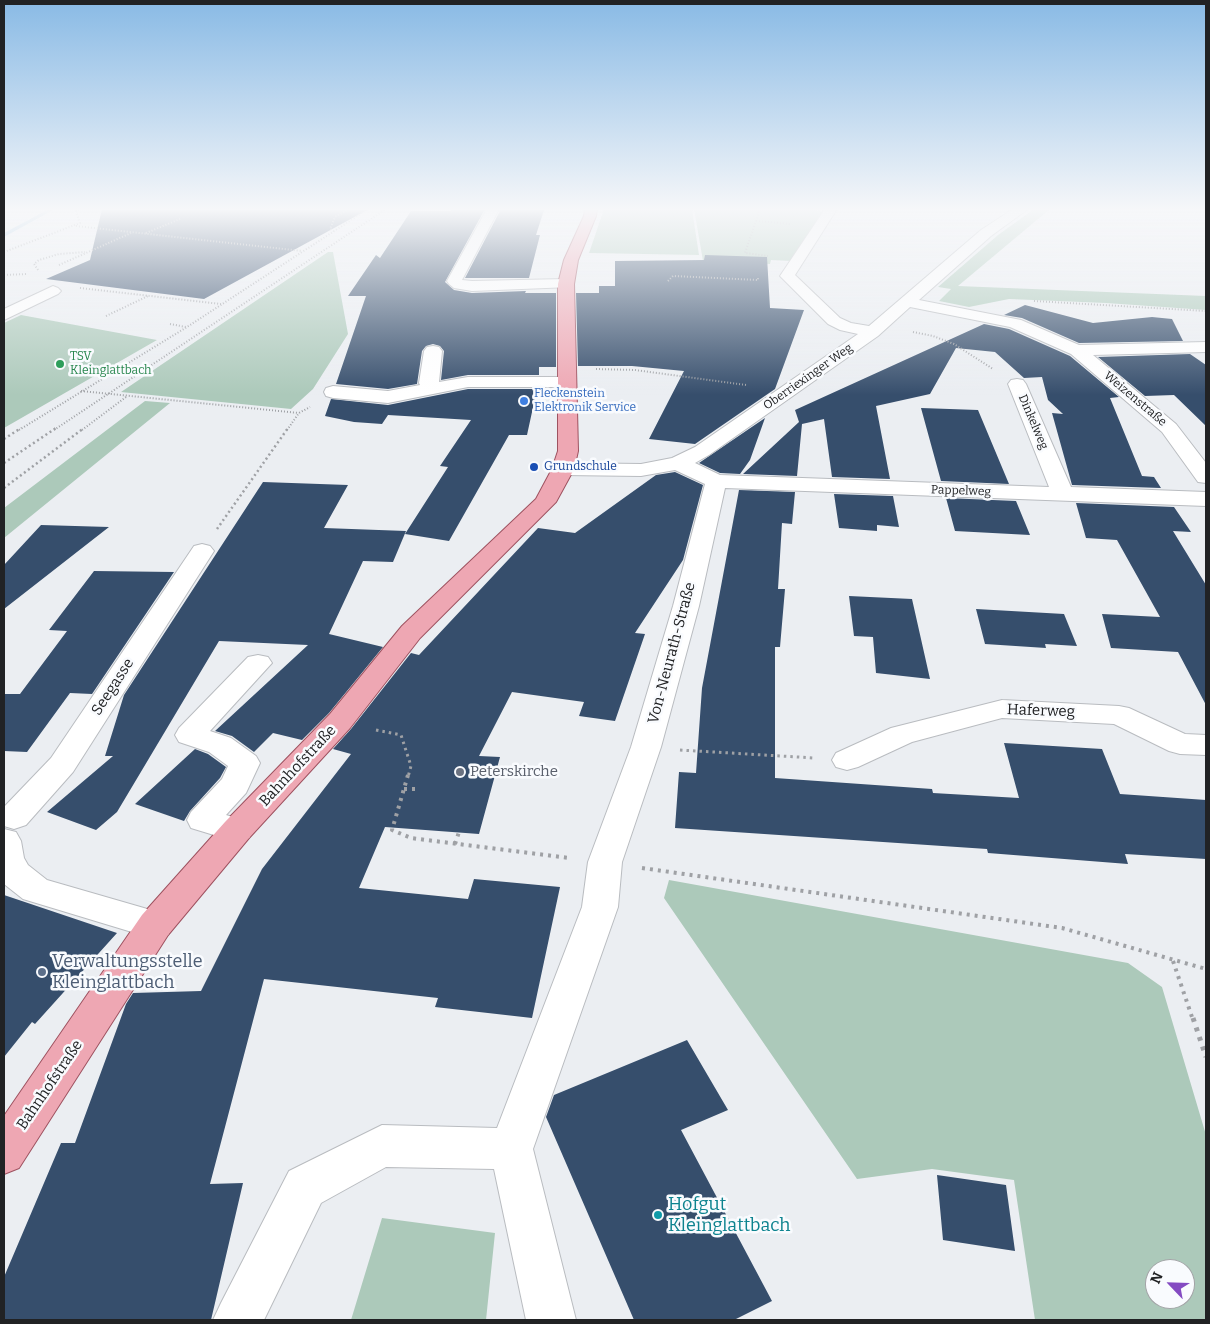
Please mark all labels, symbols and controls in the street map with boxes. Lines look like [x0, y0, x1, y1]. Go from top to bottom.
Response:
street label: Oberriexinger Weg [761, 341, 855, 413]
place label: TSV Kleinglattbach [70, 350, 152, 378]
marker: TSV Kleinglattbach [54, 358, 66, 370]
street label: Weizenstraße [1101, 369, 1169, 429]
place label: Fleckenstein Elektronik Service [534, 387, 636, 415]
street label: Dinkelweg [1015, 392, 1051, 452]
marker: Fleckenstein Elektronik Service [518, 395, 530, 407]
place label: Grundschule [544, 460, 617, 474]
marker: Grundschule [528, 461, 540, 473]
street label: Pappelweg [931, 483, 991, 499]
street label: Von-Neurath-Straße [644, 580, 700, 726]
street label: Seegasse [88, 655, 138, 719]
street label: Haferweg [1007, 701, 1075, 721]
street label: Bahnhofstraße [256, 722, 340, 810]
place label: Peterskirche [470, 763, 558, 781]
marker: Peterskirche [454, 766, 466, 778]
place label: Verwaltungsstelle Kleinglattbach [52, 951, 203, 994]
marker: Verwaltungsstelle Kleinglattbach [36, 966, 48, 978]
street label: Bahnhofstraße [13, 1037, 87, 1133]
place label: Hofgut Kleinglattbach [668, 1194, 790, 1236]
marker: Hofgut Kleinglattbach [652, 1209, 664, 1221]
north arrow [1145, 1259, 1195, 1309]
text: N [1147, 1270, 1167, 1286]

